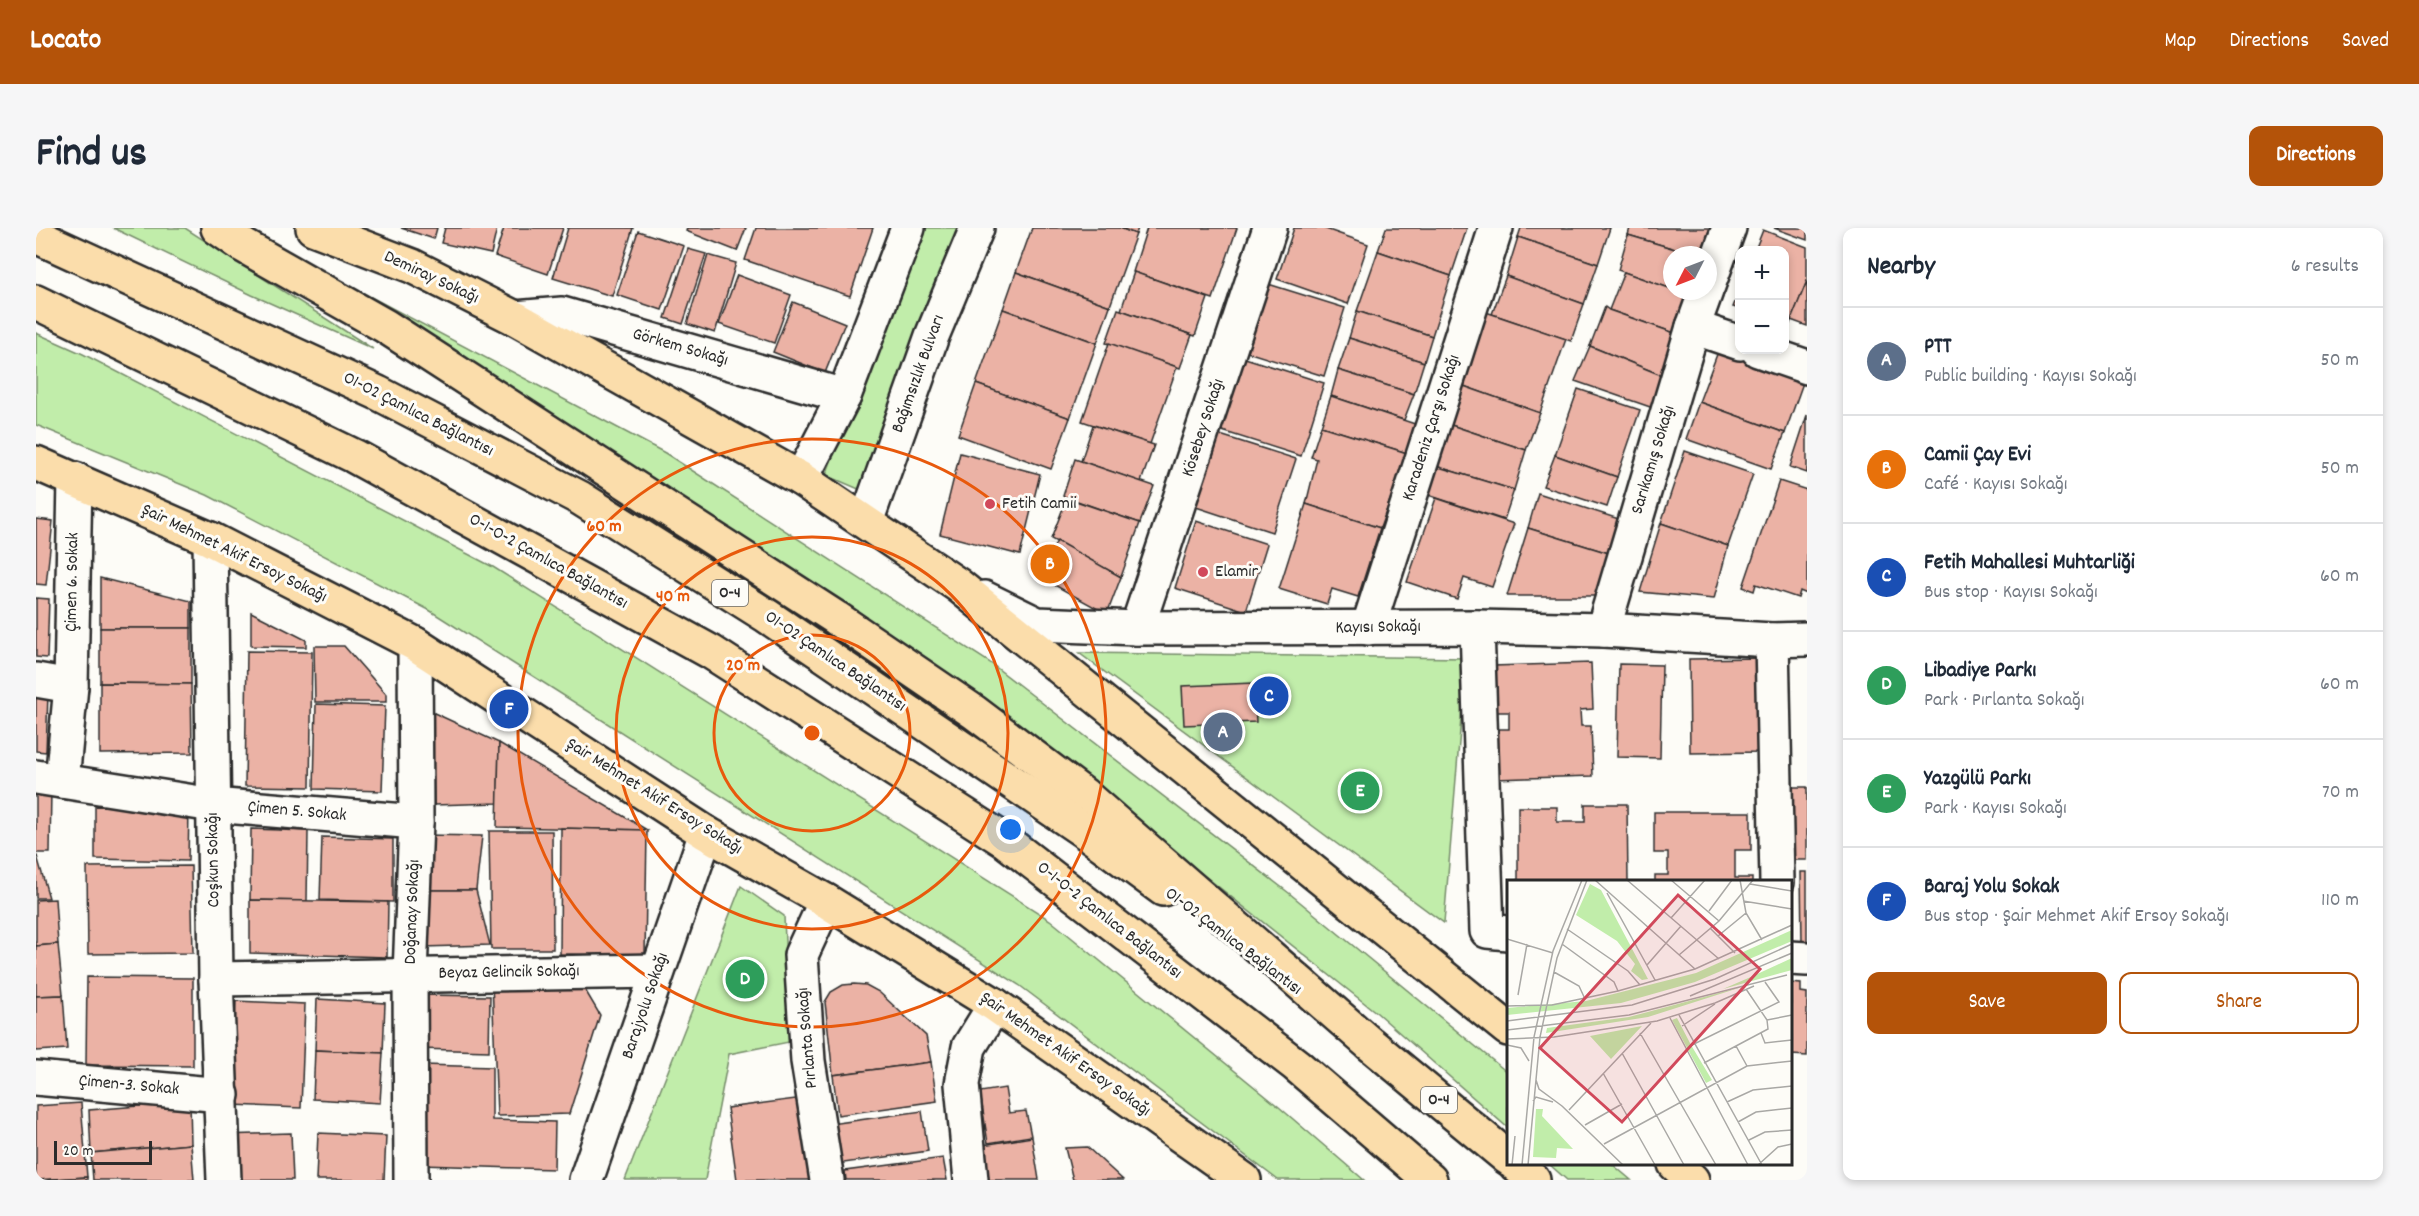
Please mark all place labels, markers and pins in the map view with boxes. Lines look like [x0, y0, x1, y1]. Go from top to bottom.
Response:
place label: Fetih Camii [1002, 492, 1077, 517]
marker: Fetih Camii [983, 497, 997, 511]
pin: B [1030, 542, 1070, 586]
place label: Elamir [1215, 560, 1259, 585]
marker: Elamir [1196, 565, 1210, 579]
pin: C [1250, 674, 1288, 718]
pin: F [490, 686, 528, 732]
pin: A [1204, 710, 1242, 754]
centre of rings [802, 723, 822, 743]
pin: E [1340, 768, 1380, 814]
pin: D [726, 956, 764, 1002]

